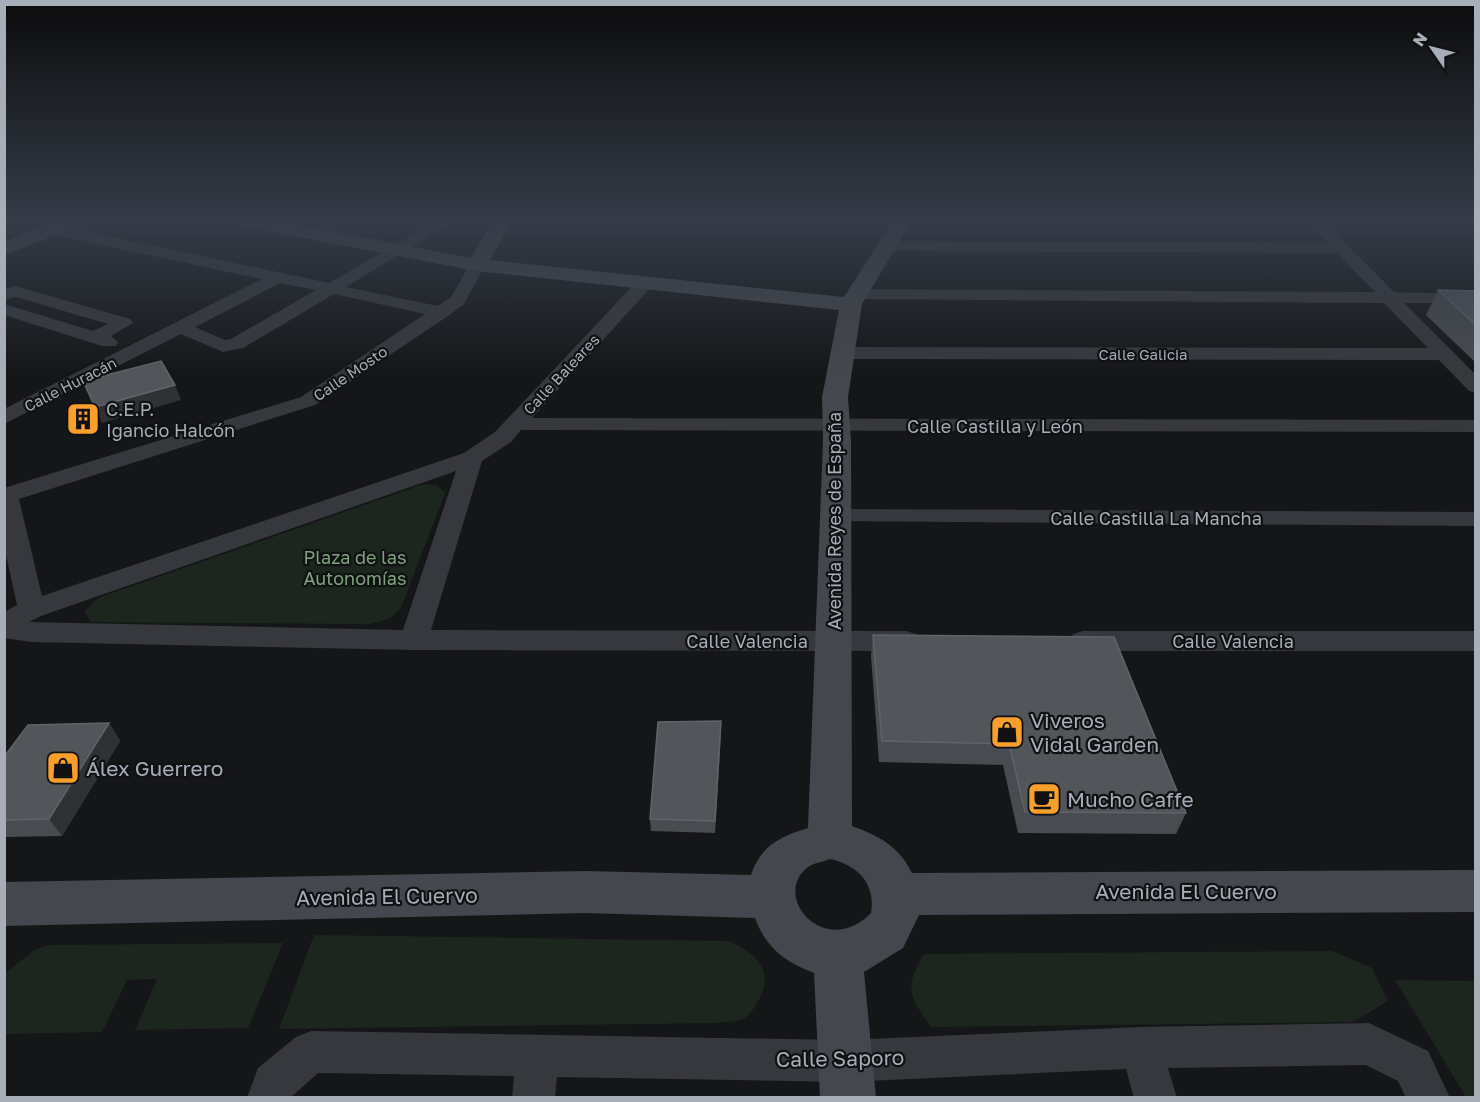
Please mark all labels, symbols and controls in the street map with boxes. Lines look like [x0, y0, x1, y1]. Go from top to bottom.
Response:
north arrow [1402, 18, 1462, 78]
text: N [1408, 29, 1431, 50]
street label: Calle Baleares [519, 330, 603, 418]
street label: Calle Mosto [310, 342, 390, 404]
street label: Calle Galicia [1098, 345, 1188, 363]
street label: Calle Huracán [21, 353, 119, 415]
place label: C.E.P. Igancio Halcón [106, 398, 235, 441]
building icon: C.E.P. Igancio Halcón [65, 401, 101, 437]
street label: Avenida Reyes de España [823, 412, 845, 630]
street label: Calle Castilla y León [907, 415, 1083, 437]
street label: Calle Castilla La Mancha [1050, 507, 1262, 529]
park label: Plaza de las Autonomías [303, 546, 407, 589]
street label: Calle Valencia [686, 630, 808, 652]
street label: Calle Valencia [1172, 630, 1294, 652]
place label: Viveros Vidal Garden [1030, 707, 1159, 757]
shop icon: Viveros Vidal Garden [989, 714, 1025, 750]
shop icon: Álex Guerrero [45, 750, 81, 786]
place label: Álex Guerrero [86, 755, 223, 781]
cafe icon: Mucho Caffe [1026, 781, 1062, 817]
place label: Mucho Caffe [1067, 786, 1194, 812]
street label: Avenida El Cuervo [1095, 878, 1277, 904]
street label: Avenida El Cuervo [296, 881, 478, 911]
street label: Calle Saporo [776, 1044, 904, 1072]

